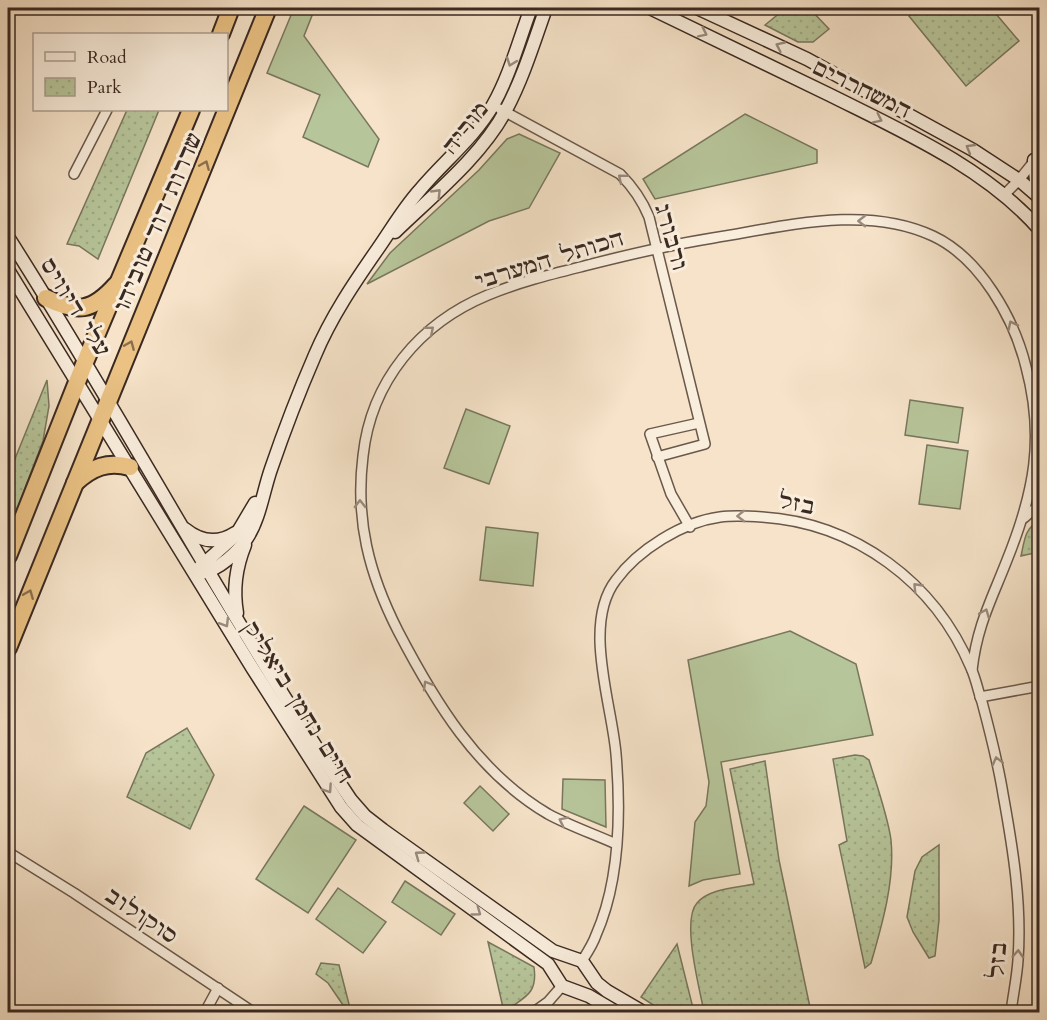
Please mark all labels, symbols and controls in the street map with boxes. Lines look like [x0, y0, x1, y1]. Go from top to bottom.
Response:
one-way arrow [696, 26, 707, 38]
legend [33, 33, 228, 111]
one-way arrow [775, 42, 786, 54]
text: Road [87, 45, 127, 70]
street label: המשחררים [807, 52, 916, 126]
one-way arrow [505, 57, 518, 67]
text: Park [87, 75, 122, 100]
street label: מוריה [436, 95, 496, 160]
one-way arrow [871, 111, 882, 123]
street label: שדרות דוד טוביהו [107, 128, 209, 316]
one-way arrow [966, 144, 976, 156]
one-way arrow [198, 160, 210, 171]
one-way arrow [618, 174, 629, 185]
one-way arrow [429, 189, 440, 200]
street label: ורבורג [647, 200, 695, 274]
one-way arrow [857, 215, 866, 227]
street label: הכותל המערבי [471, 223, 627, 297]
street label: עלי דיוויס [33, 253, 117, 362]
one-way arrow [1007, 321, 1019, 332]
one-way arrow [423, 327, 434, 338]
one-way arrow [123, 340, 135, 351]
street label: בזל [776, 486, 818, 522]
one-way arrow [354, 499, 367, 508]
one-way arrow [737, 510, 746, 523]
one-way arrow [913, 583, 924, 593]
one-way arrow [22, 589, 34, 600]
one-way arrow [978, 608, 990, 619]
street label: חיים נחמן ביאליק [236, 616, 360, 789]
one-way arrow [217, 617, 229, 627]
one-way arrow [423, 681, 434, 691]
one-way arrow [991, 756, 1004, 766]
one-way arrow [321, 782, 332, 793]
one-way arrow [558, 816, 569, 828]
one-way arrow [415, 852, 426, 863]
street label: סוקולוב [99, 880, 184, 951]
one-way arrow [471, 905, 482, 916]
street label: בזל [981, 941, 1015, 980]
one-way arrow [1012, 950, 1024, 959]

